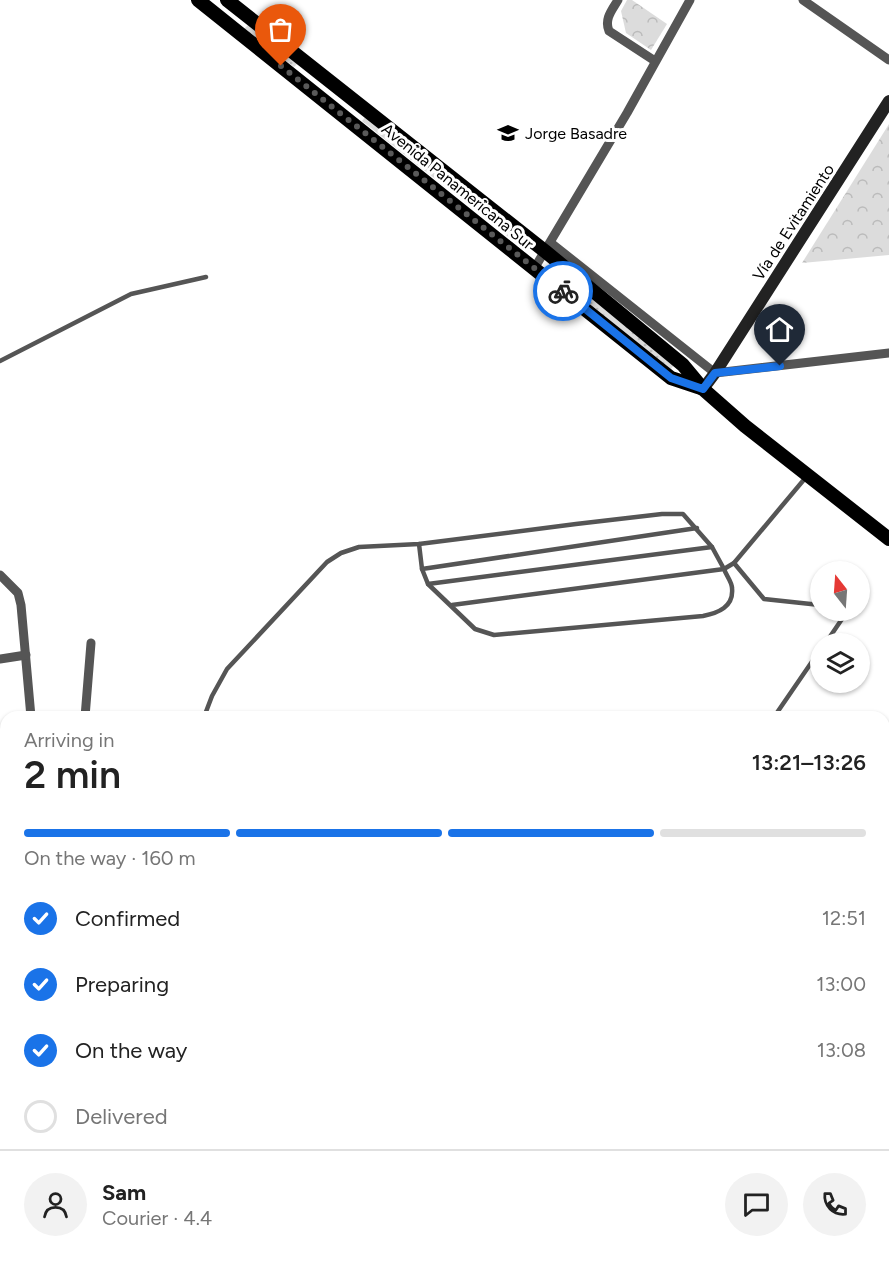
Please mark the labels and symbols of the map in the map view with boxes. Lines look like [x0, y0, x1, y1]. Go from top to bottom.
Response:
pin [255, 4, 306, 66]
street label: Avenida Panamericana Sur [378, 119, 538, 254]
school or university icon: Jorge Basadre [496, 121, 520, 145]
place label: Jorge Basadre [525, 124, 627, 143]
street label: Vía de Evitamiento [749, 161, 838, 284]
courier [533, 261, 593, 321]
pin [754, 304, 805, 366]
north arrow [810, 561, 870, 621]

